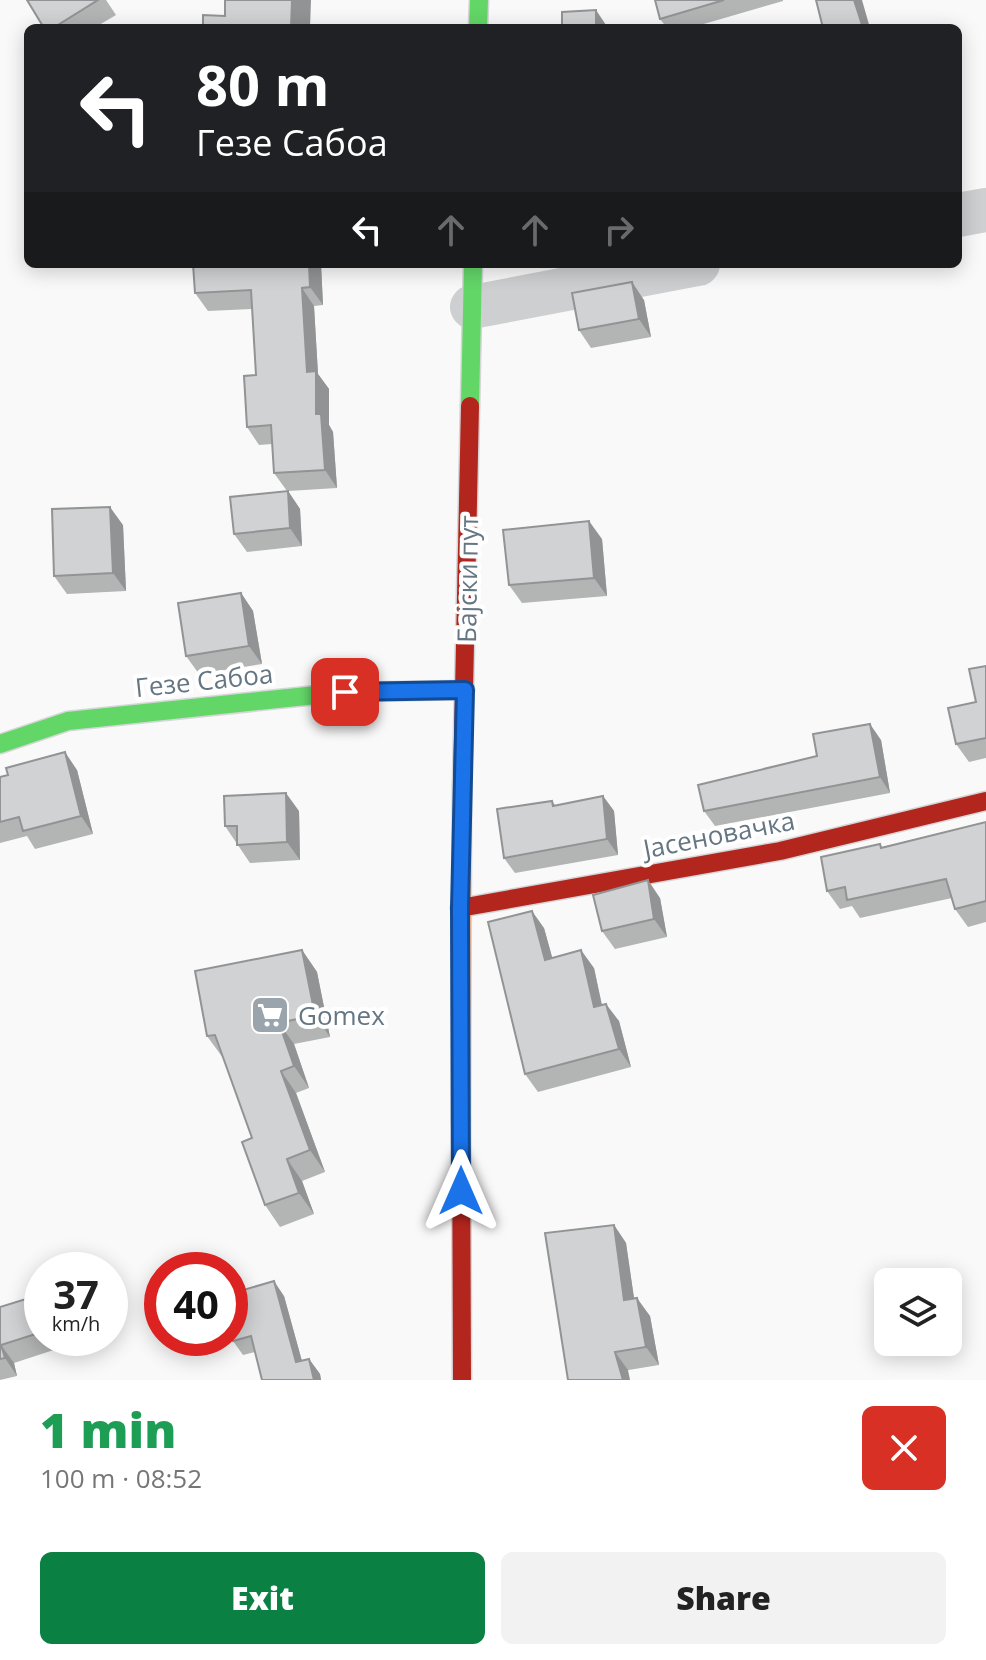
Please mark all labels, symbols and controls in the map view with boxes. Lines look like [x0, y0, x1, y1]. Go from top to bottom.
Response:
text: 80 m [196, 46, 330, 122]
icon: left [64, 56, 168, 160]
text: Гезе Сабоа [196, 118, 388, 167]
icon: left [345, 208, 389, 252]
icon: ahead [429, 208, 473, 252]
icon: ahead [513, 208, 557, 252]
icon: right [597, 208, 641, 252]
street label: Бајски пут [448, 515, 486, 643]
street label: Гезе Сабоа [133, 655, 275, 705]
pin [311, 658, 379, 726]
icon: arrive [323, 670, 367, 714]
street label: Јасеновачка [637, 802, 798, 867]
supermarket icon: Gomex [249, 994, 291, 1036]
place label: Gomex [298, 997, 385, 1033]
position arrow [419, 1149, 503, 1233]
speed limit sign: 40 [144, 1252, 248, 1356]
text: 37 [53, 1266, 99, 1321]
map controls [874, 1268, 962, 1356]
button: layers [874, 1268, 962, 1356]
text: km/h [52, 1310, 100, 1337]
text: 1 min [40, 1397, 176, 1462]
button: close [862, 1406, 946, 1490]
text: 100 m · 08:52 [40, 1460, 202, 1496]
button: Exit [40, 1552, 485, 1644]
button: Share [501, 1552, 946, 1644]

